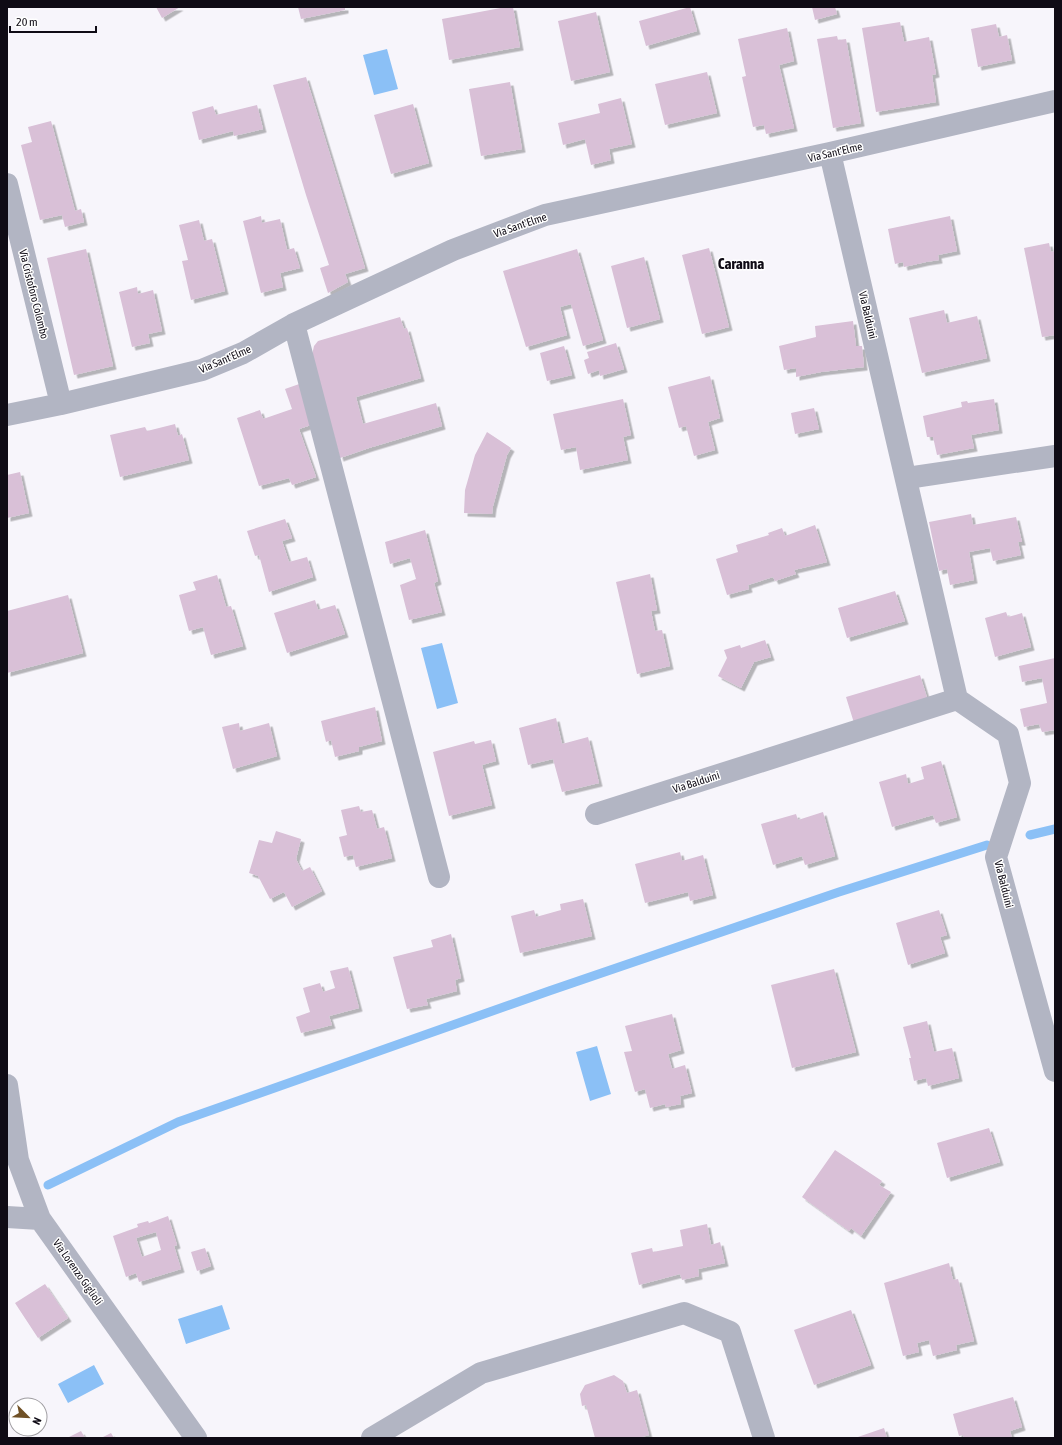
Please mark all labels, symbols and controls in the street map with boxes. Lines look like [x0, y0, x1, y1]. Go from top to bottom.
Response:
scale bar [10, 8, 96, 34]
text: 20 m [16, 15, 38, 29]
street label: Via Sant'Elme [807, 140, 863, 164]
street label: Via Sant'Elme [492, 210, 548, 240]
street label: Via Cristoforo Colombo [17, 248, 51, 340]
district label: Caranna [718, 255, 764, 272]
street label: Via Balduini [857, 290, 879, 340]
street label: Via Sant'Elme [197, 343, 253, 375]
street label: Via Balduini [671, 769, 721, 795]
street label: Via Balduini [992, 859, 1016, 909]
street label: Via Lorenzo Giglioli [51, 1237, 105, 1307]
north arrow [8, 1397, 48, 1437]
text: N [30, 1416, 44, 1426]

